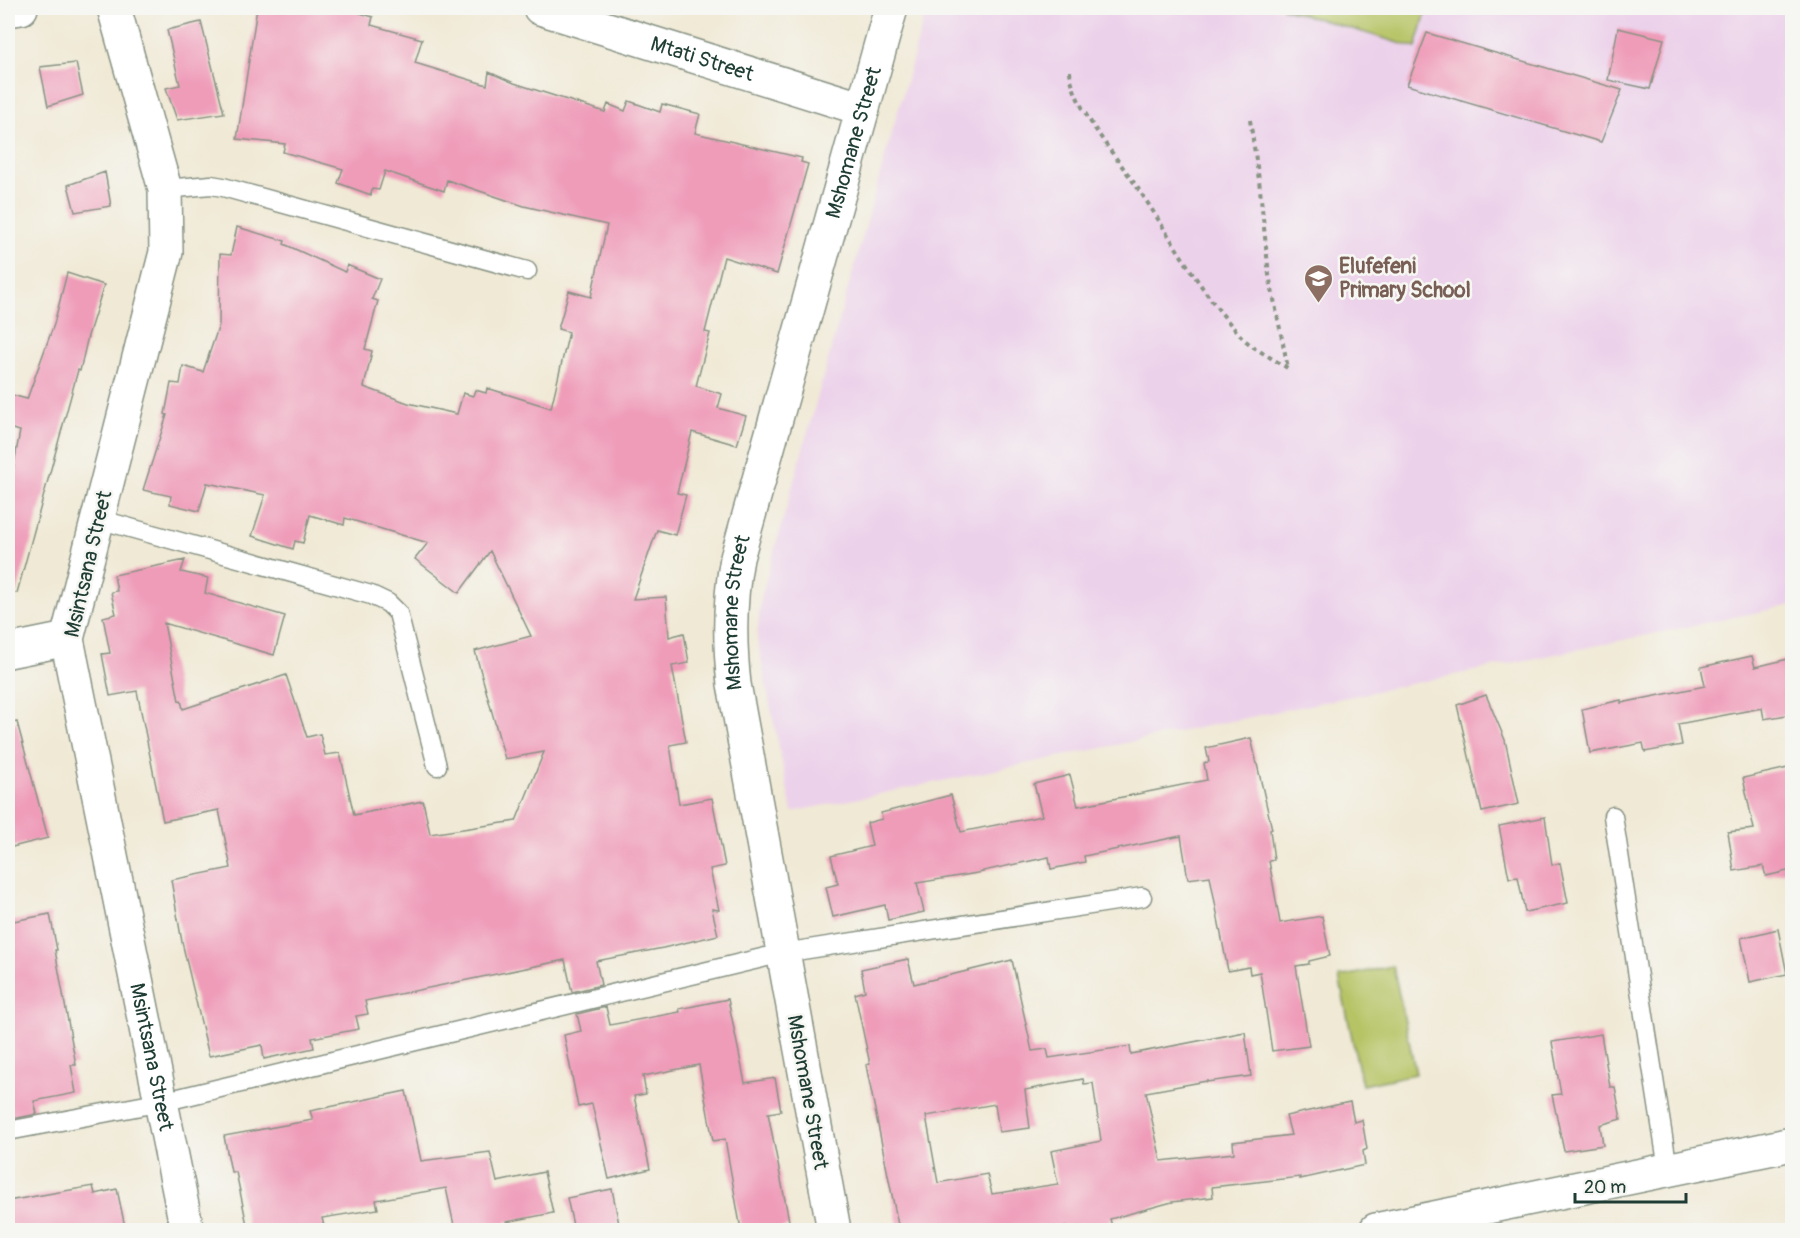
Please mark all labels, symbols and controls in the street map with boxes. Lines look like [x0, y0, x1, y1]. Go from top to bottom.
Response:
street label: Mtati Street [647, 30, 757, 88]
street label: Mshomane Street [820, 63, 888, 222]
place label: Elufefeni Primary School [1339, 253, 1471, 304]
school or university icon: Elufefeni Primary School [1302, 262, 1334, 304]
street label: Msintsana Street [58, 488, 119, 640]
street label: Mshomane Street [717, 531, 757, 692]
street label: Msintsana Street [123, 981, 180, 1134]
street label: Mshomane Street [781, 1013, 834, 1172]
scale bar [1575, 1166, 1686, 1204]
text: 20 m [1584, 1176, 1626, 1199]

